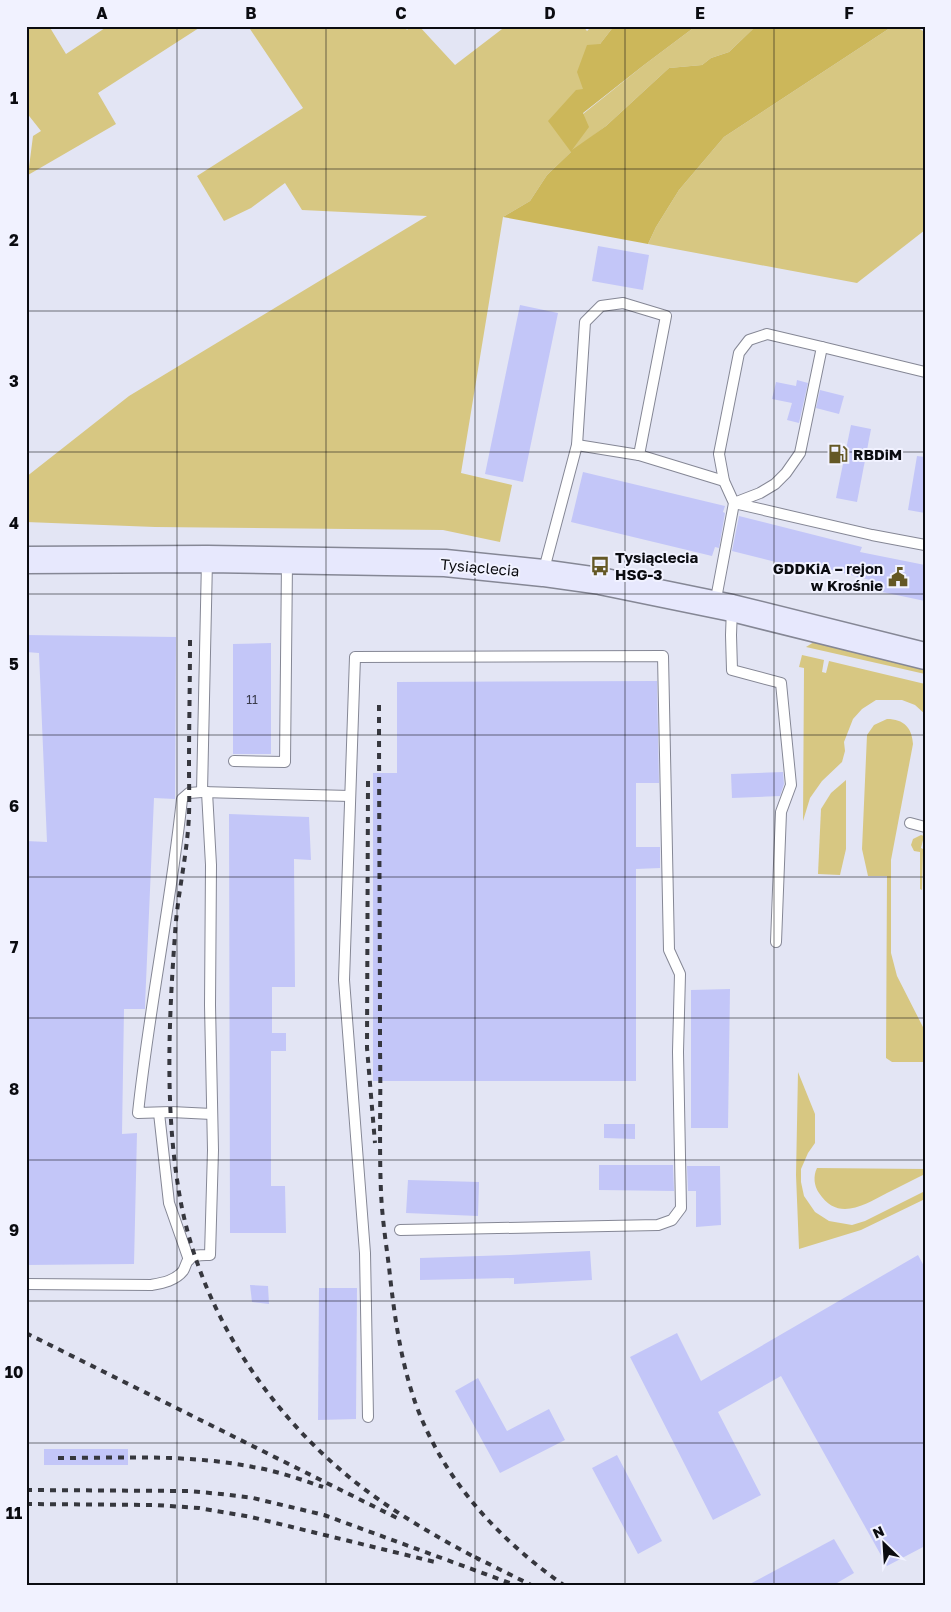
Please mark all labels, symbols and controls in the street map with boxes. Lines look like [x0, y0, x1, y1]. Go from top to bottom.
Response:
text: A [96, 3, 108, 23]
text: B [245, 3, 257, 23]
text: C [395, 3, 407, 23]
text: D [544, 3, 556, 23]
text: E [695, 3, 705, 23]
text: F [844, 3, 854, 23]
text: 1 [10, 88, 18, 108]
text: 2 [9, 230, 19, 250]
text: 3 [9, 371, 19, 391]
fuel station icon: RBDiM [827, 443, 849, 465]
place label: RBDiM [853, 445, 902, 463]
text: 4 [9, 513, 19, 533]
place label: Tysiąclecia HSG-3 [615, 548, 698, 583]
street label: Tysiąclecia [440, 555, 520, 579]
bus stop icon: Tysiąclecia HSG-3 [589, 555, 611, 577]
place label: GDDKiA – rejon w Krośnie [773, 559, 883, 594]
public building icon: GDDKiA – rejon w Krośnie [887, 566, 909, 588]
text: 5 [9, 654, 19, 674]
house number: 11 [246, 692, 258, 707]
text: 6 [9, 796, 19, 816]
text: 7 [10, 937, 19, 957]
text: 8 [9, 1079, 19, 1099]
text: 9 [9, 1220, 19, 1240]
text: 10 [5, 1362, 23, 1382]
text: 11 [6, 1503, 22, 1523]
north arrow [858, 1520, 908, 1570]
text: N [870, 1522, 887, 1542]

